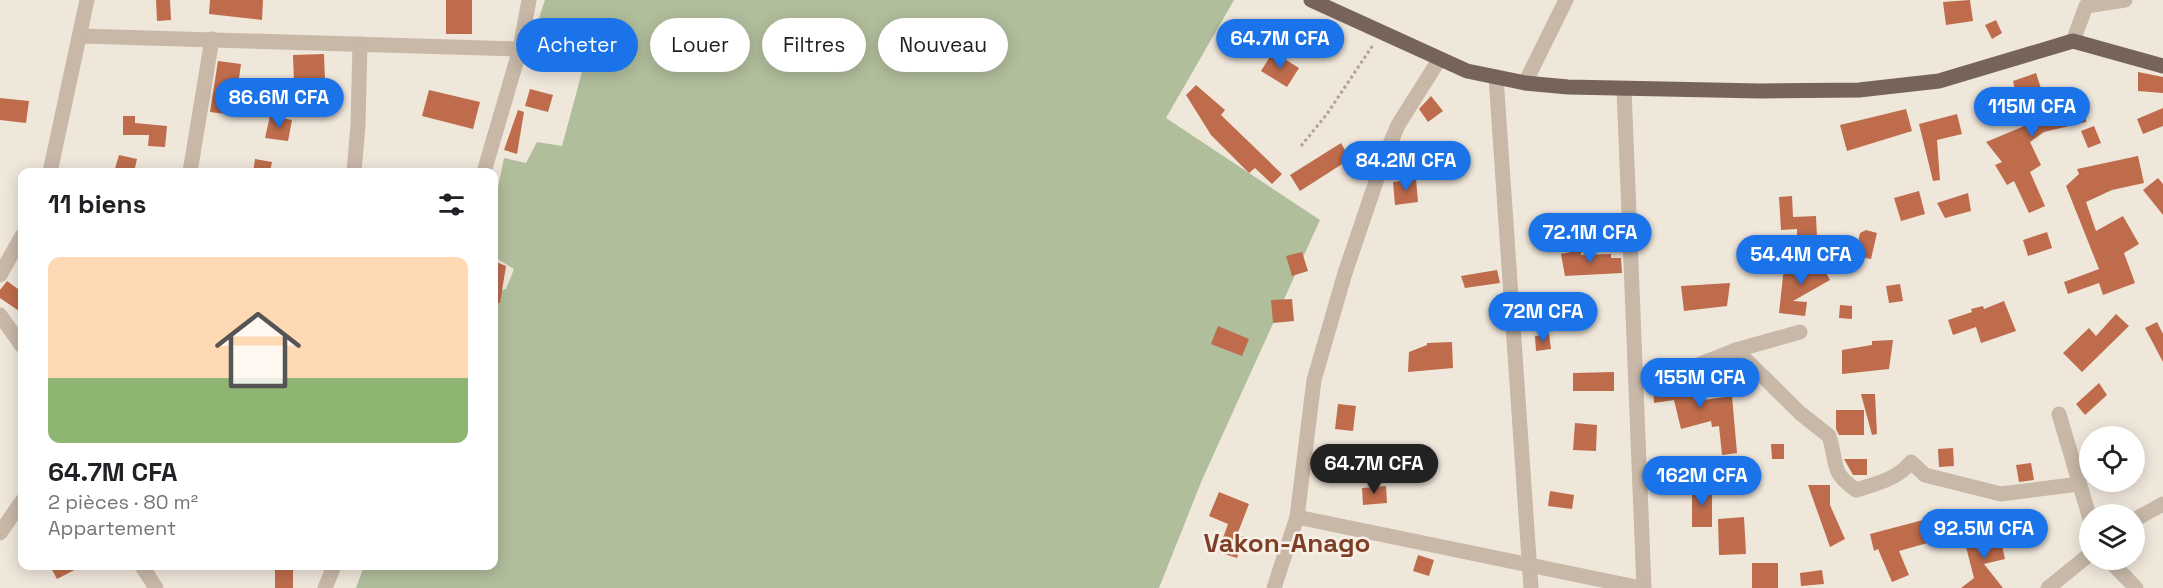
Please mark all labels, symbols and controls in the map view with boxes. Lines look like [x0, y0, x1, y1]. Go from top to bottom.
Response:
chip: Acheter [516, 18, 638, 72]
chip: Louer [650, 18, 750, 72]
chip: Filtres [762, 18, 866, 72]
chip: Nouveau [878, 18, 1008, 72]
pin: 64.7M CFA [1211, 19, 1349, 70]
text: 64.7M CFA [1230, 25, 1330, 51]
pin: 86.6M CFA [210, 78, 348, 129]
text: 86.6M CFA [229, 84, 329, 110]
pin: 115M CFA [1970, 87, 2094, 138]
text: 115M CFA [1988, 93, 2076, 119]
pin: 84.2M CFA [1337, 141, 1475, 192]
text: 84.2M CFA [1356, 147, 1456, 173]
text: 11 biens [48, 187, 146, 221]
icon: filters [435, 188, 468, 221]
pin: 72.1M CFA [1521, 213, 1659, 264]
text: 72.1M CFA [1543, 219, 1637, 245]
pin: 54.4M CFA [1732, 235, 1870, 286]
text: 54.4M CFA [1750, 241, 1852, 267]
pin: 72M CFA [1488, 292, 1598, 343]
icon: home [204, 296, 312, 404]
text: 72M CFA [1503, 298, 1583, 324]
pin: 155M CFA [1638, 358, 1762, 409]
text: 155M CFA [1654, 364, 1746, 390]
map controls [2079, 426, 2145, 570]
button: locate [2079, 426, 2145, 492]
pin: 64.7M CFA [1305, 444, 1443, 495]
text: 64.7M CFA [1324, 450, 1424, 476]
text: 64.7M CFA [48, 455, 177, 489]
pin: 162M CFA [1640, 456, 1764, 507]
text: 162M CFA [1656, 462, 1748, 488]
text: 2 pièces · 80 m² [48, 489, 198, 515]
button: layers [2079, 504, 2145, 570]
pin: 92.5M CFA [1915, 509, 2053, 560]
text: Appartement [48, 515, 176, 541]
text: 92.5M CFA [1934, 515, 2034, 541]
district label: Vakon-Anago [1204, 526, 1370, 560]

